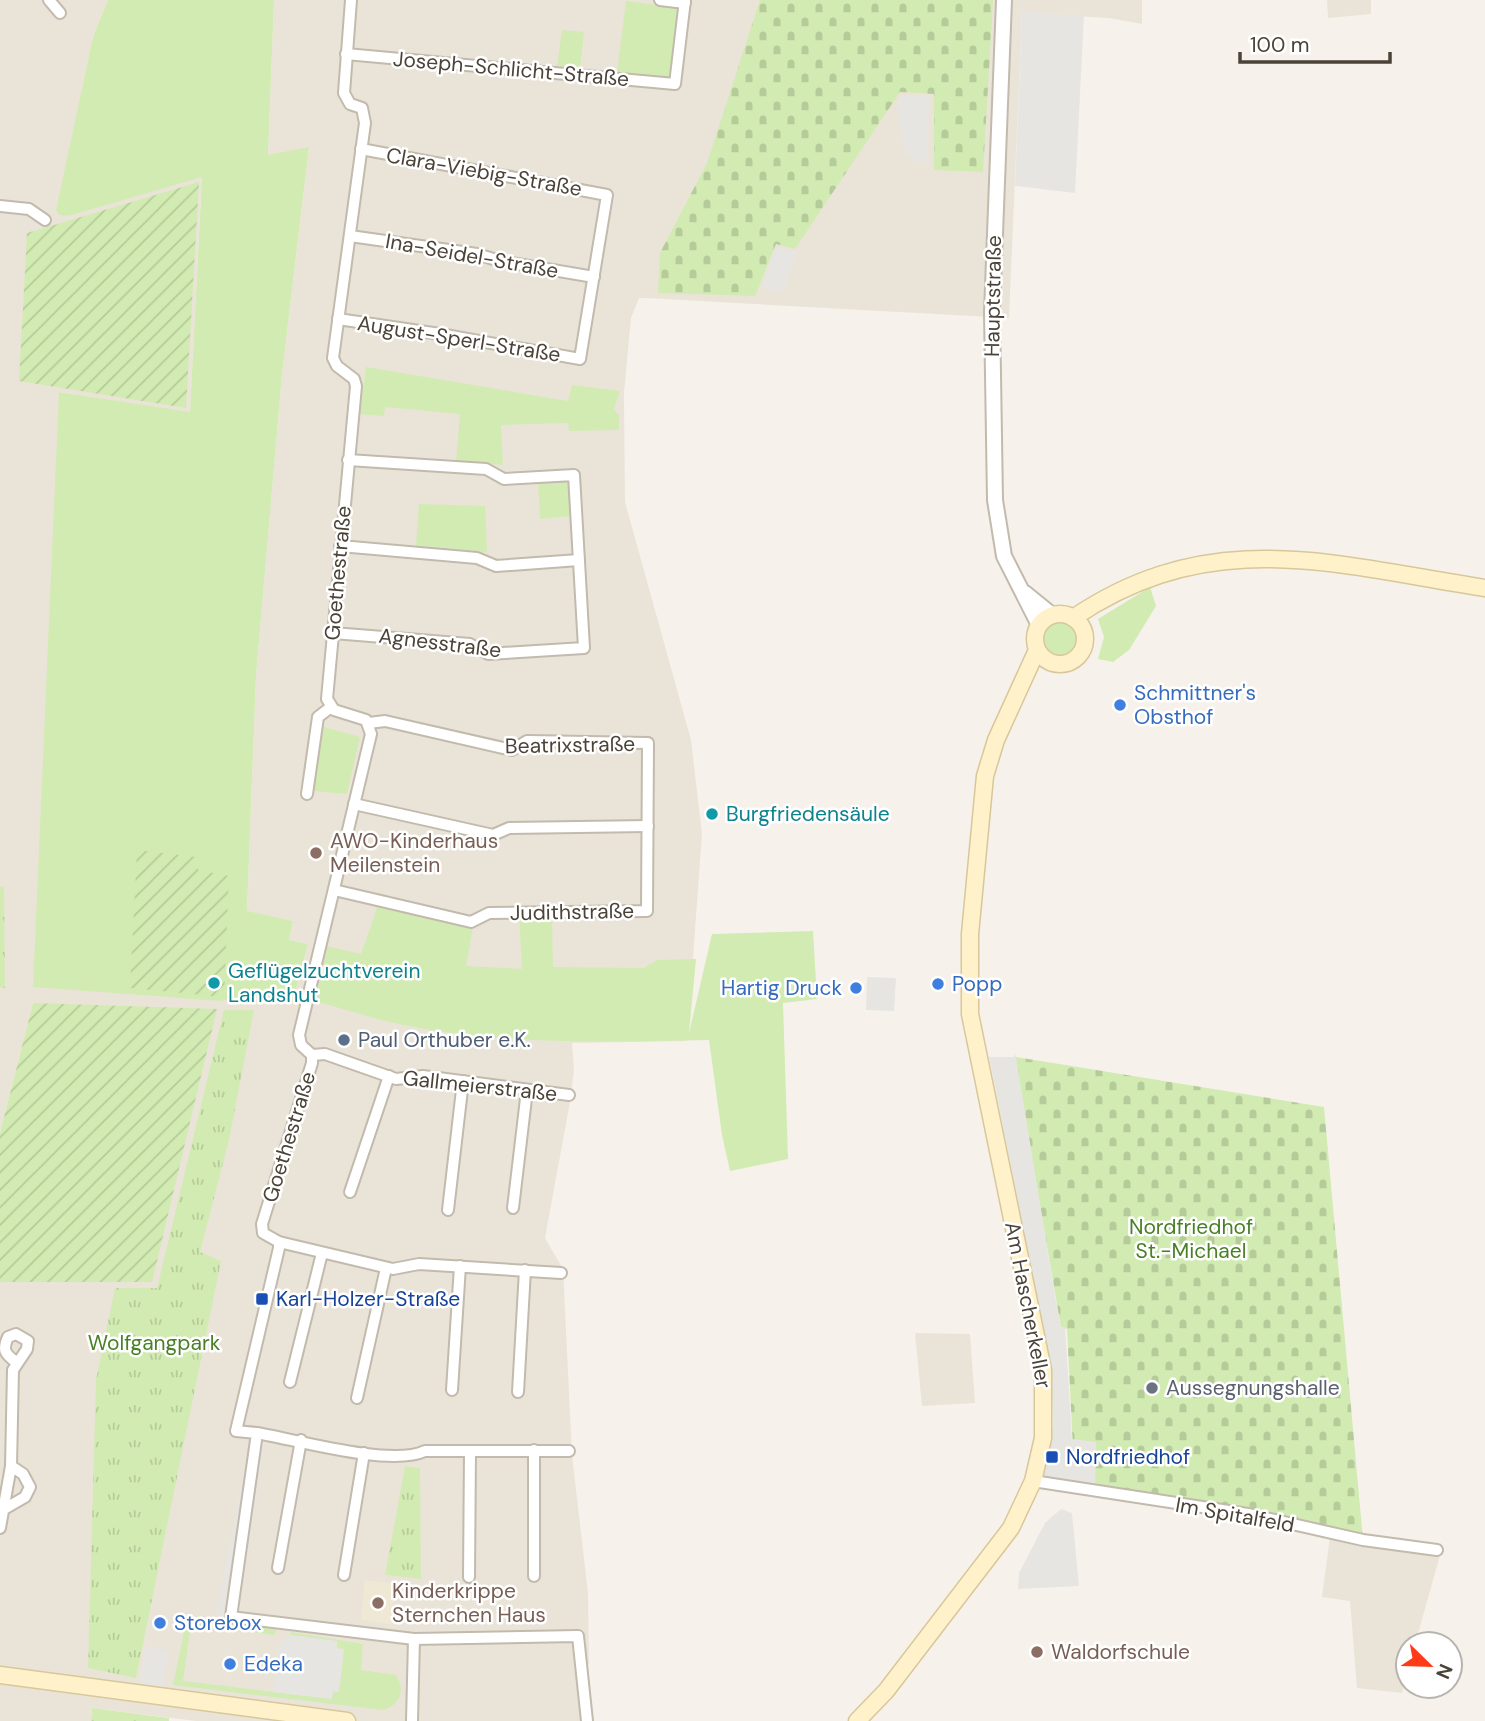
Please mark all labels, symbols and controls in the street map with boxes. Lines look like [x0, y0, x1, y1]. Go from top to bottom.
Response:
scale bar [1240, 21, 1390, 65]
text: 100 m [1250, 31, 1310, 59]
street label: Joseph-Schlicht-Straße [392, 45, 630, 93]
street label: Clara-Viebig-Straße [384, 141, 584, 203]
street label: Ina-Seidel-Straße [383, 227, 561, 285]
street label: Hauptstraße [978, 235, 1008, 357]
street label: August-Sperl-Straße [355, 309, 563, 369]
street label: Goethestraße [318, 504, 358, 642]
street label: Agnesstraße [377, 622, 503, 664]
place label: Schmittner's Obsthof [1134, 679, 1256, 731]
marker: Schmittner's Obsthof [1112, 697, 1128, 713]
street label: Beatrixstraße [505, 730, 635, 760]
place label: Burgfriedensäule [726, 800, 890, 828]
marker: Burgfriedensäule [704, 806, 720, 822]
place label: AWO-Kinderhaus Meilenstein [330, 827, 498, 879]
marker: AWO-Kinderhaus Meilenstein [308, 845, 324, 861]
street label: Judithstraße [510, 897, 634, 927]
place label: Geflügelzuchtverein Landshut [228, 957, 420, 1009]
place label: Popp [952, 970, 1002, 998]
place label: Hartig Druck [721, 974, 842, 1002]
marker: Geflügelzuchtverein Landshut [206, 975, 222, 991]
marker: Popp [930, 976, 946, 992]
marker: Hartig Druck [848, 980, 864, 996]
place label: Paul Orthuber e.K. [358, 1026, 531, 1054]
marker: Paul Orthuber e.K. [336, 1032, 352, 1048]
street label: Gallmeierstraße [401, 1064, 559, 1108]
street label: Goethestraße [256, 1068, 322, 1206]
park label: Nordfriedhof St.-Michael [1129, 1213, 1253, 1265]
street label: Am Hascherkeller [998, 1219, 1058, 1391]
place label: Karl-Holzer-Straße [276, 1285, 460, 1313]
marker: Karl-Holzer-Straße [254, 1291, 270, 1307]
park label: Wolfgangpark [88, 1329, 221, 1357]
place label: Aussegnungshalle [1166, 1374, 1340, 1402]
marker: Aussegnungshalle [1144, 1380, 1160, 1396]
place label: Nordfriedhof [1066, 1443, 1190, 1471]
marker: Nordfriedhof [1044, 1449, 1060, 1465]
street label: Im Spitalfeld [1173, 1491, 1297, 1539]
place label: Kinderkrippe Sternchen Haus [392, 1577, 546, 1629]
marker: Kinderkrippe Sternchen Haus [370, 1595, 386, 1611]
place label: Storebox [174, 1609, 261, 1637]
marker: Storebox [152, 1615, 168, 1631]
north arrow [1394, 1630, 1464, 1700]
place label: Waldorfschule [1051, 1638, 1190, 1666]
marker: Waldorfschule [1029, 1644, 1045, 1660]
place label: Edeka [244, 1650, 303, 1678]
marker: Edeka [222, 1656, 238, 1672]
text: N [1430, 1660, 1458, 1683]

